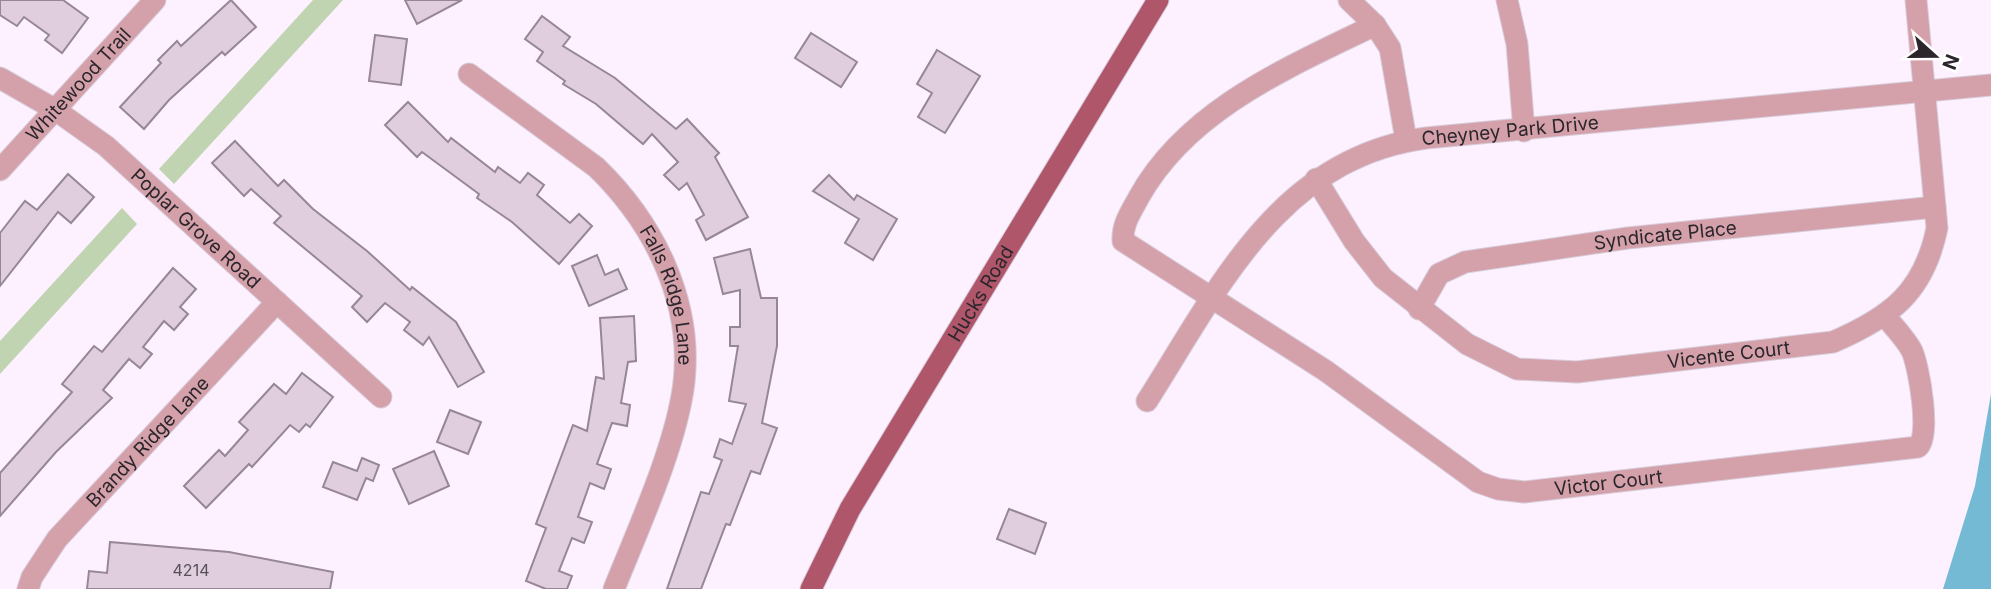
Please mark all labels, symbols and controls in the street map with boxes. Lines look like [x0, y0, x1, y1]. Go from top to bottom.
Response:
north arrow [1900, 21, 1970, 91]
street label: Whitewood Trail [21, 23, 135, 145]
text: N [1937, 51, 1964, 73]
street label: Cheyney Park Drive [1421, 110, 1600, 150]
street label: Poplar Grove Road [126, 163, 266, 293]
street label: Syndicate Place [1592, 216, 1738, 254]
street label: Falls Ridge Lane [635, 221, 697, 365]
street label: Hucks Road [943, 241, 1018, 346]
street label: Vicente Court [1666, 336, 1791, 373]
street label: Brandy Ridge Lane [81, 372, 213, 512]
street label: Victor Court [1553, 465, 1664, 500]
house number: 4214 [173, 560, 209, 580]

